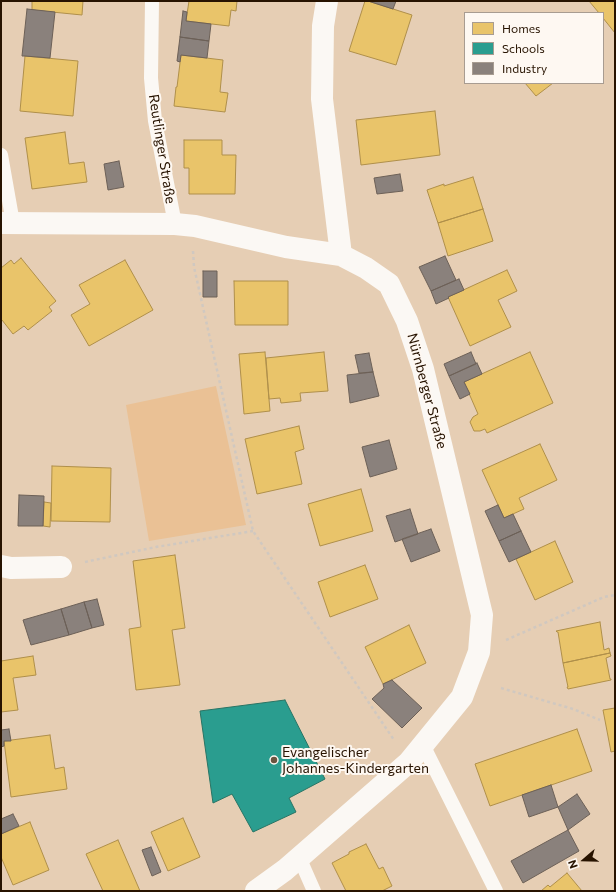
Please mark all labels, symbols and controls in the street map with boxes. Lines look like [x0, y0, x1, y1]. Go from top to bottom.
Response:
legend [464, 12, 604, 84]
text: Homes [502, 21, 540, 35]
text: Schools [502, 41, 545, 55]
text: Industry [502, 61, 547, 75]
street label: Reutlinger Straße [145, 93, 179, 205]
street label: Nürnberger Straße [404, 331, 450, 451]
place label: Evangelischer Johannes-Kindergarten [282, 744, 429, 776]
marker: Evangelischer Johannes-Kindergarten [269, 755, 279, 765]
north arrow [564, 840, 604, 880]
text: N [565, 858, 580, 870]

